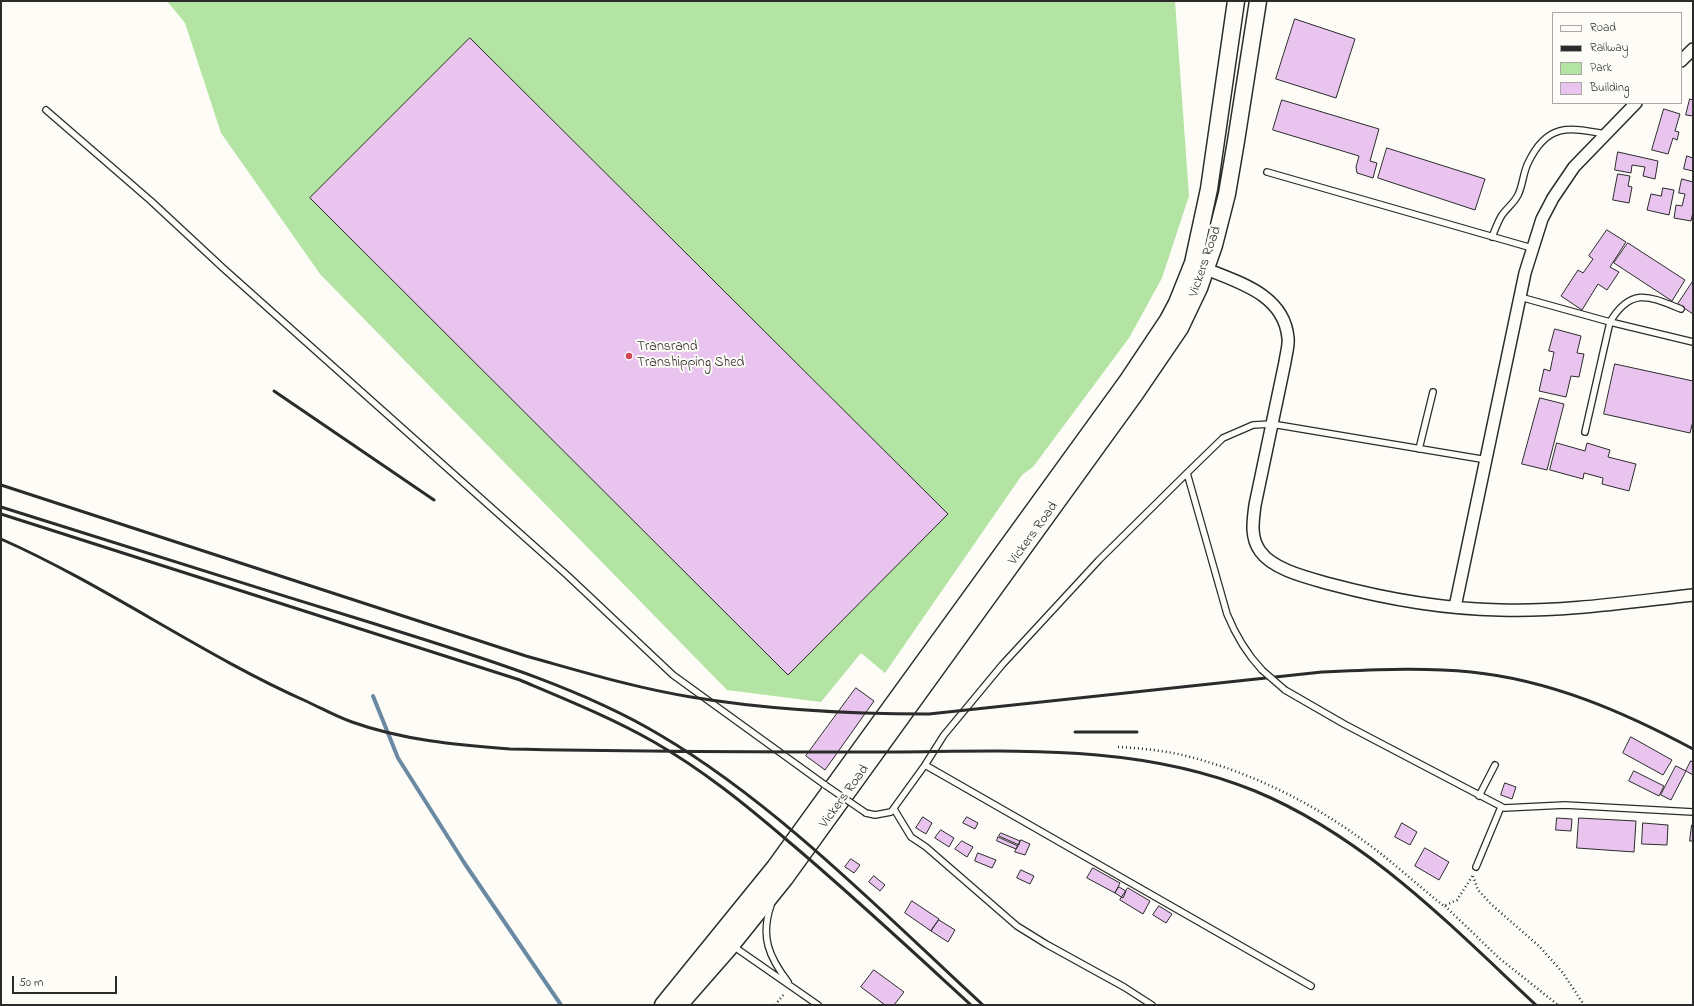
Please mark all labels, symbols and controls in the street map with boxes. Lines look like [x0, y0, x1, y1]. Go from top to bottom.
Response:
legend [1552, 12, 1682, 104]
text: Road [1590, 19, 1616, 37]
text: Railway [1590, 39, 1628, 57]
text: Park [1590, 59, 1612, 77]
text: Building [1590, 79, 1629, 97]
street label: Vickers Road [1186, 224, 1226, 300]
place label: Transrand Transhipping Shed [637, 340, 744, 372]
marker: Transrand Transhipping Shed [624, 351, 634, 361]
street label: Vickers Road [1006, 499, 1062, 569]
street label: Vickers Road [817, 762, 873, 832]
scale bar [14, 968, 119, 994]
text: 50 m [19, 974, 43, 992]

